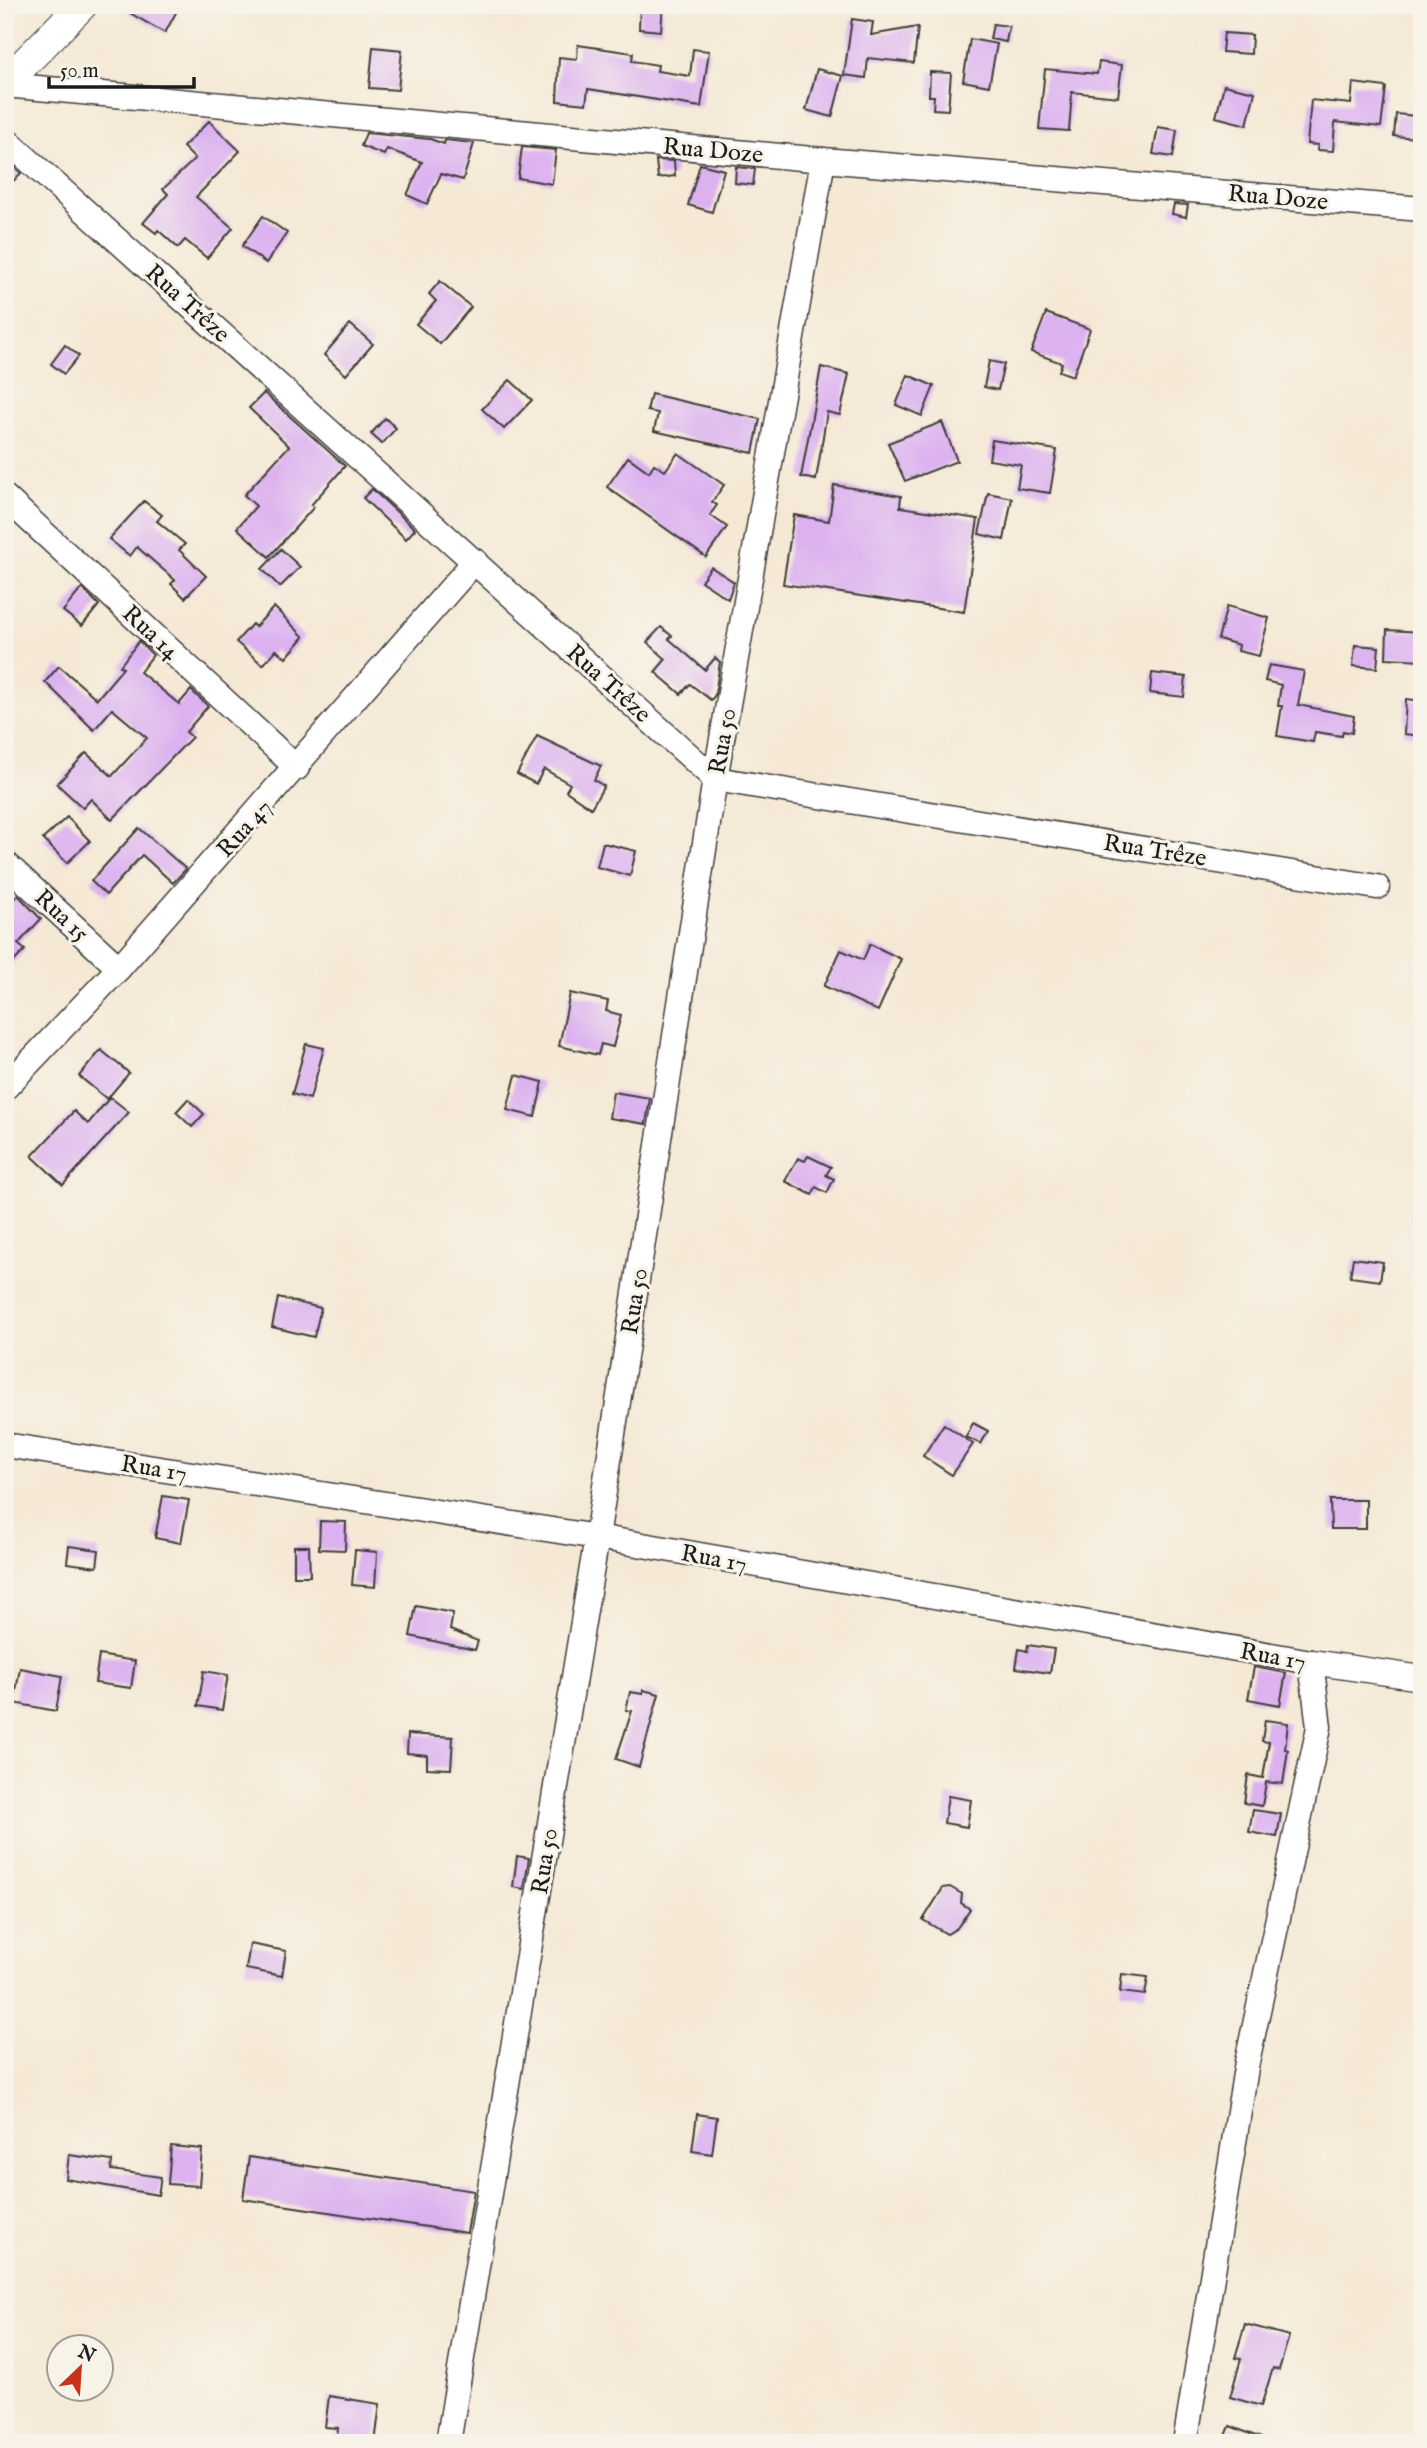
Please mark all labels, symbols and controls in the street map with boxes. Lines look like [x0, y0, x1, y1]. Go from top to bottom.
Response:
scale bar [49, 46, 194, 90]
text: 50 m [60, 58, 99, 85]
street label: Rua Doze [661, 132, 764, 171]
street label: Rua Doze [1226, 179, 1329, 218]
street label: Rua Trêze [138, 258, 236, 350]
street label: Rua 14 [115, 599, 185, 667]
street label: Rua Trêze [559, 638, 657, 730]
street label: Rua 50 [702, 706, 745, 777]
street label: Rua 47 [211, 793, 280, 865]
street label: Rua Trêze [1101, 828, 1208, 875]
street label: Rua 15 [27, 883, 95, 949]
street label: Rua 50 [615, 1266, 656, 1337]
street label: Rua 17 [119, 1449, 189, 1490]
street label: Rua 17 [678, 1538, 749, 1581]
street label: Rua 17 [1237, 1636, 1308, 1679]
street label: Rua 50 [525, 1826, 566, 1897]
north arrow [46, 2332, 116, 2402]
text: N [73, 2340, 99, 2369]

